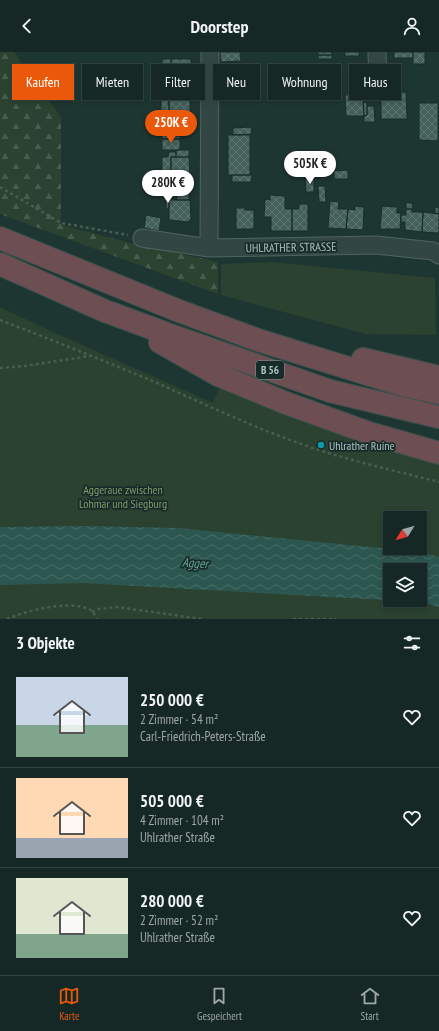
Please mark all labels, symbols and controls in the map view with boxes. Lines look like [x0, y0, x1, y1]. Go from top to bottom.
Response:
icon: back [16, 15, 38, 37]
text: Doorstep [190, 15, 249, 38]
icon: person [401, 15, 423, 37]
chip: Kaufen [12, 64, 74, 100]
chip: Mieten [82, 64, 143, 100]
chip: Filter [151, 64, 205, 100]
chip: Neu [213, 64, 260, 100]
chip: Wohnung [268, 64, 341, 100]
chip: Haus [349, 64, 401, 100]
pin: 250K € [138, 110, 204, 144]
text: 250K € [154, 114, 188, 131]
pin: 505K € [277, 151, 343, 185]
text: 505K € [293, 155, 327, 172]
pin: 280K € [135, 170, 201, 204]
text: 280K € [151, 174, 185, 191]
street label: UHLRATHER STRASSE [246, 239, 336, 255]
road number: B 56 [256, 361, 284, 379]
place label: Uhlrather Ruine [329, 438, 395, 453]
marker: Uhlrather Ruine [316, 440, 326, 450]
park label: Aggeraue zwischen Lohmar und Siegburg [79, 482, 167, 511]
north arrow [383, 511, 427, 555]
map controls [383, 511, 427, 607]
water label: Agger [181, 554, 211, 572]
button: layers [383, 563, 427, 607]
text: 3 Objekte [16, 632, 75, 654]
icon: filters [401, 632, 423, 654]
text: 250 000 € [140, 689, 204, 711]
icon: home [48, 693, 96, 741]
icon: heart [401, 706, 423, 728]
text: 2 Zimmer · 54 m² [140, 711, 218, 728]
text: Carl-Friedrich-Peters-Straße [140, 728, 266, 745]
text: 505 000 € [140, 790, 204, 812]
icon: home [48, 794, 96, 842]
icon: heart [401, 807, 423, 829]
text: 4 Zimmer · 104 m² [140, 812, 224, 829]
text: Uhlrather Straße [140, 829, 215, 846]
text: 280 000 € [140, 890, 204, 912]
icon: home [48, 894, 96, 942]
icon: heart [401, 907, 423, 929]
text: 2 Zimmer · 52 m² [140, 912, 218, 929]
text: Uhlrather Straße [140, 929, 215, 946]
tab: Karte [58, 985, 80, 1023]
tab: Gespeichert [197, 985, 242, 1023]
tab: Start [359, 985, 381, 1023]

